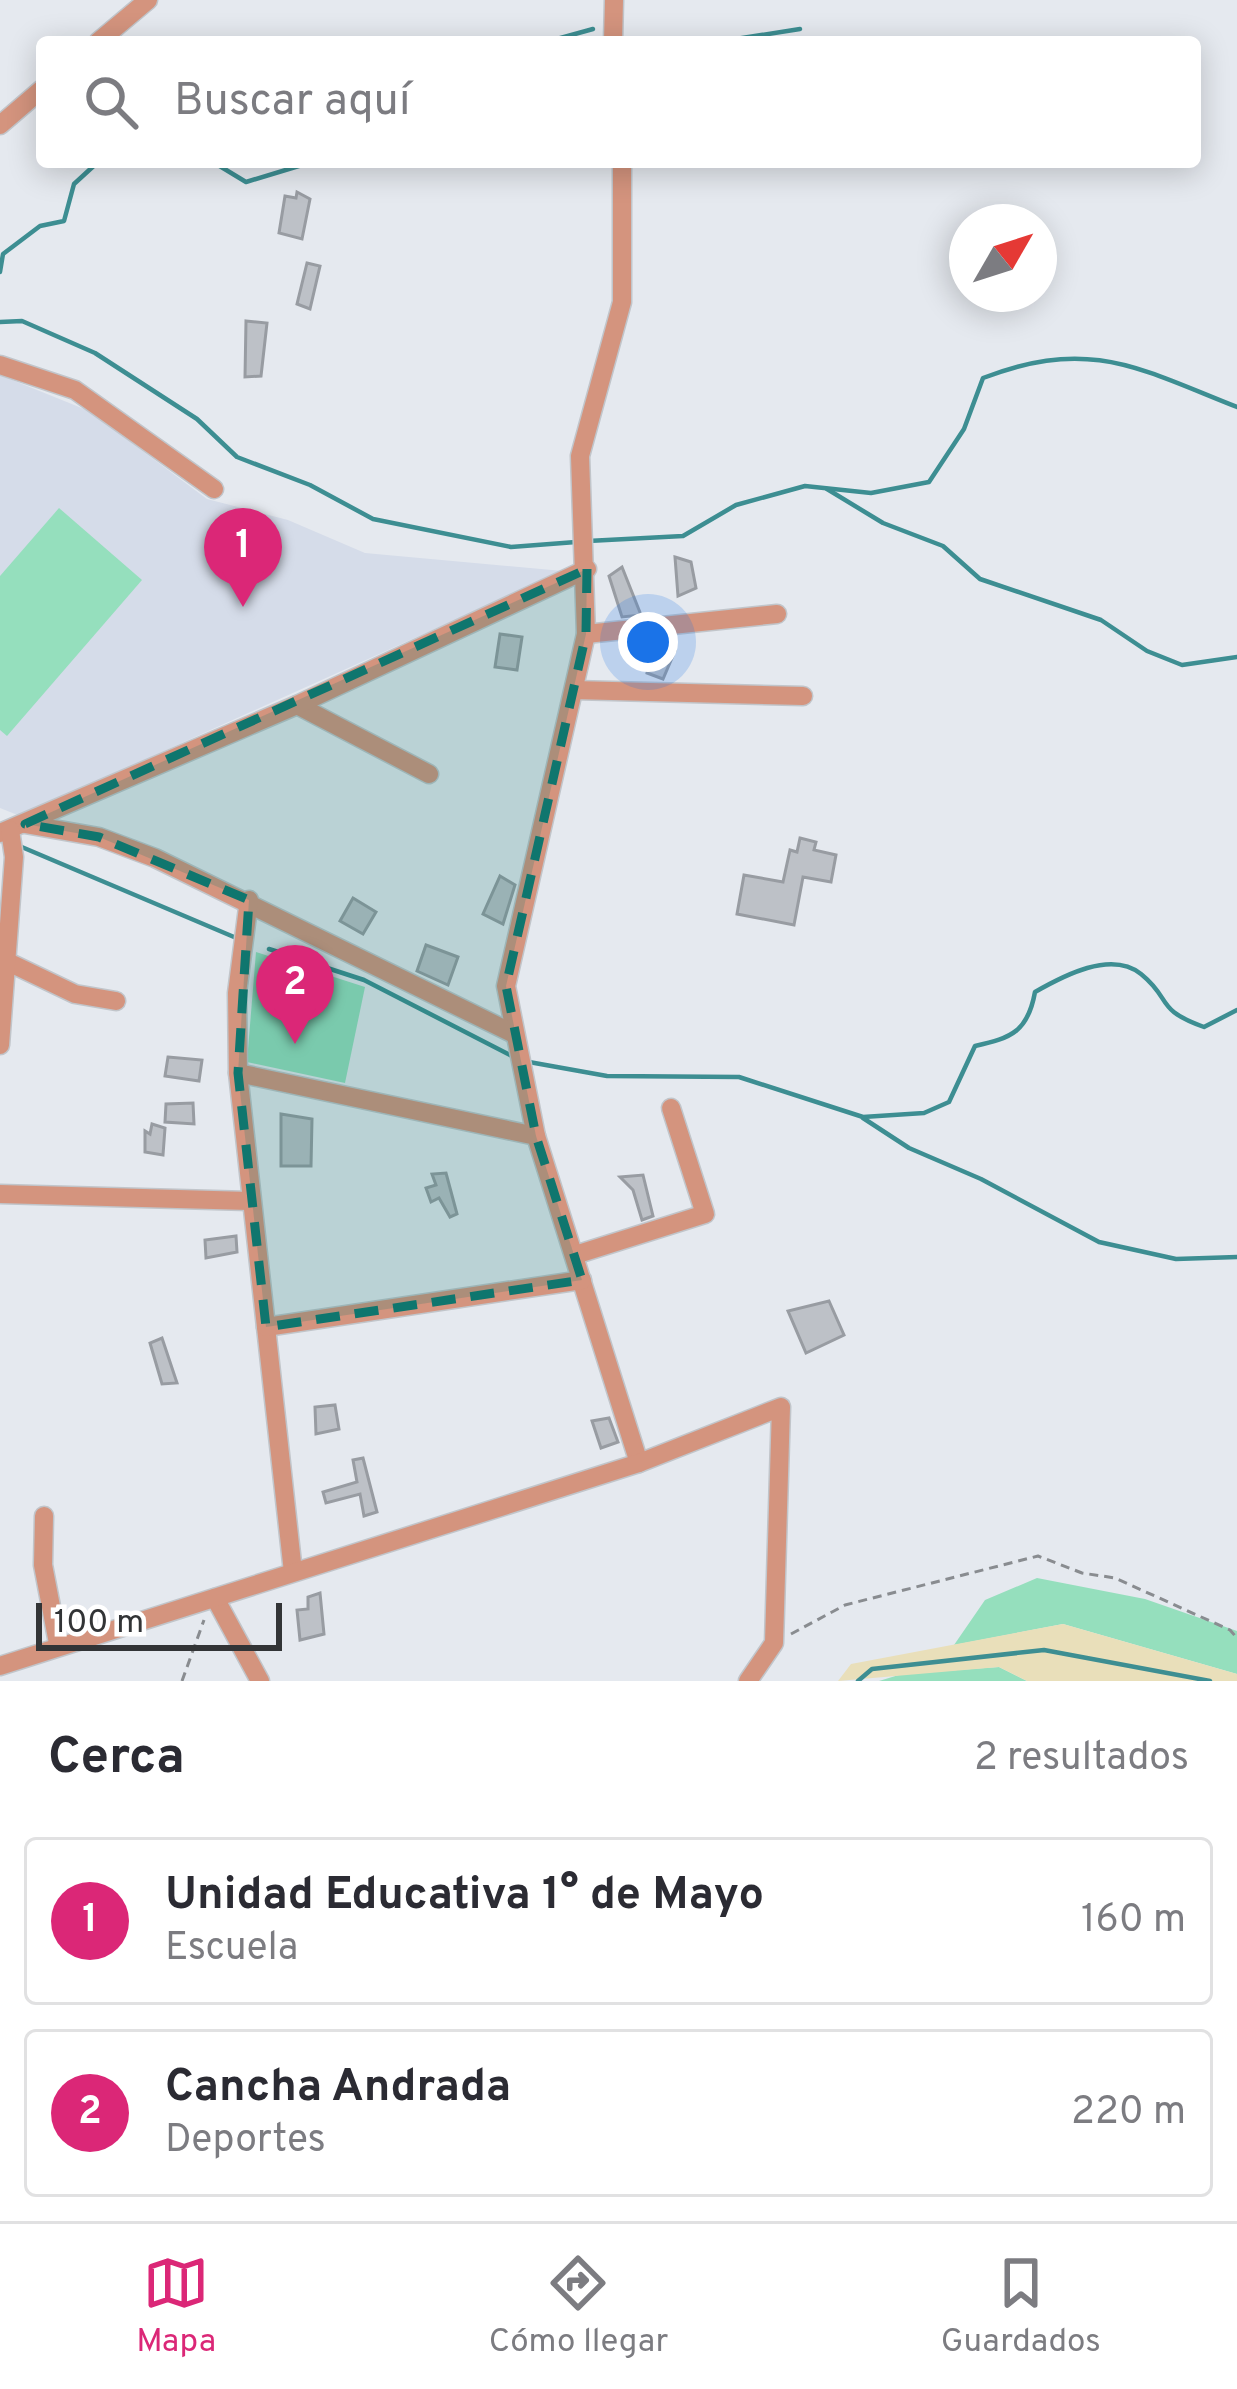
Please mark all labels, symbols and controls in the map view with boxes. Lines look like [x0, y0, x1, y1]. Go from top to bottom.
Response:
search box [36, 36, 1201, 168]
icon: search [78, 69, 144, 135]
text: Buscar aquí [174, 74, 410, 131]
north arrow [949, 204, 1057, 312]
pin: 1 [204, 508, 282, 607]
your location [618, 612, 678, 672]
pin: 2 [256, 945, 334, 1044]
scale bar [36, 1597, 282, 1650]
text: 100 m [54, 1603, 144, 1645]
text: Cerca [48, 1727, 185, 1792]
text: 2 resultados [974, 1735, 1189, 1784]
text: Unidad Educativa 1° de Mayo [165, 1868, 764, 1925]
text: 1 [82, 1897, 98, 1946]
text: 160 m [1081, 1897, 1186, 1946]
text: Escuela [165, 1925, 298, 1974]
text: Cancha Andrada [165, 2060, 511, 2117]
text: 2 [78, 2089, 102, 2138]
text: 220 m [1071, 2089, 1186, 2138]
text: Deportes [165, 2117, 326, 2166]
tab: Mapa [136, 2250, 216, 2364]
tab: Cómo llegar [489, 2250, 668, 2364]
tab: Guardados [941, 2250, 1101, 2364]

